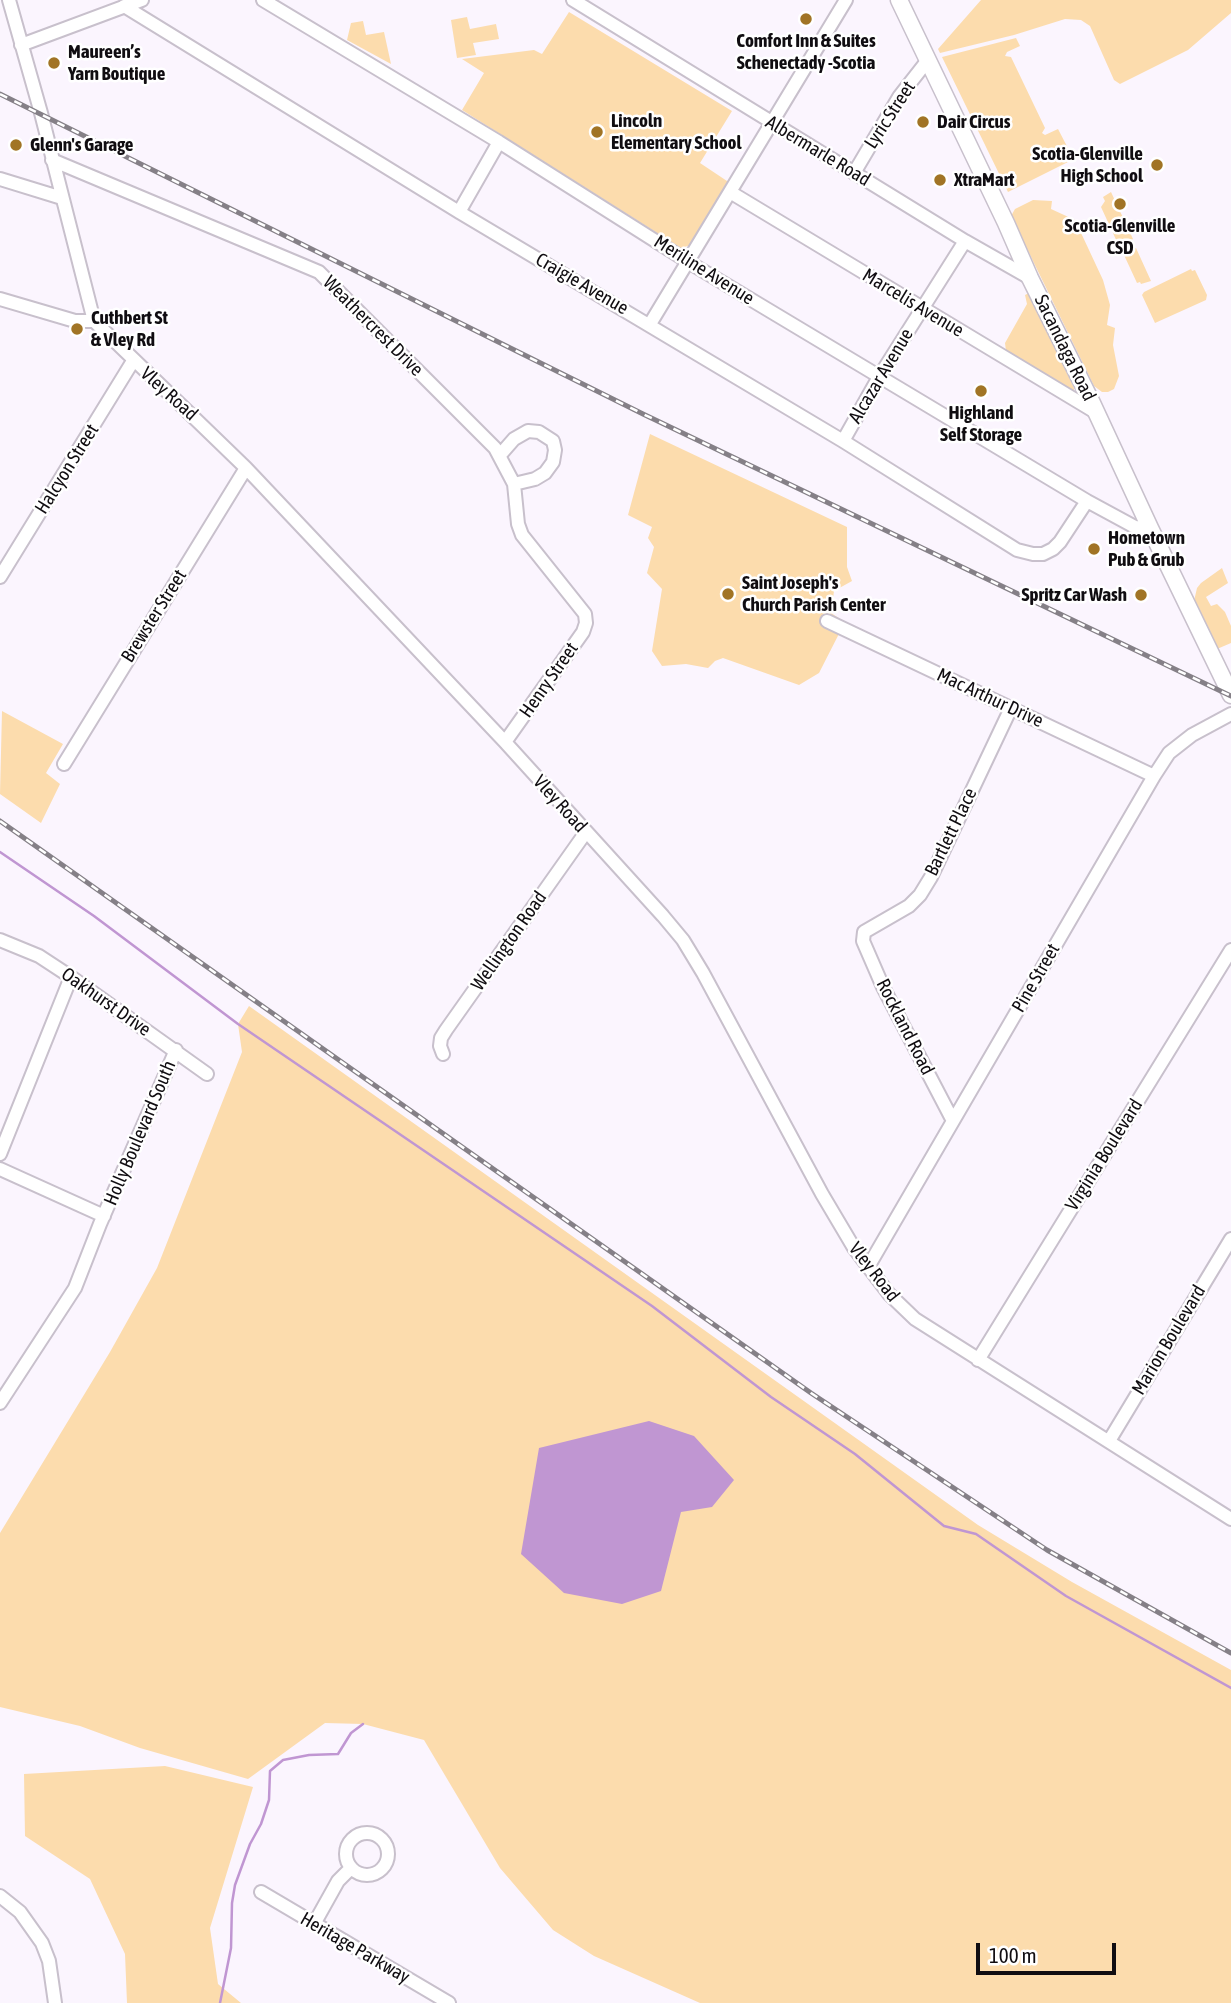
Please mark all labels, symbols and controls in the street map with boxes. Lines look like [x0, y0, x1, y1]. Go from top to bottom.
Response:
marker: Comfort Inn & Suites Schenectady -Scotia [798, 11, 814, 27]
place label: Comfort Inn & Suites Schenectady -Scotia [736, 30, 876, 74]
place label: Maureen’s Yarn Boutique [68, 41, 165, 85]
marker: Maureen’s Yarn Boutique [46, 55, 62, 71]
street label: Lyric Street [860, 77, 920, 153]
place label: Lincoln Elementary School [611, 110, 742, 154]
street label: Albermarle Road [762, 111, 874, 191]
place label: Dair Circus [937, 111, 1010, 133]
marker: Dair Circus [915, 114, 931, 130]
marker: Lincoln Elementary School [589, 124, 605, 140]
place label: Glenn's Garage [30, 134, 133, 156]
marker: Glenn's Garage [8, 137, 24, 153]
place label: Scotia-Glenville High School [1032, 143, 1143, 187]
marker: Scotia-Glenville High School [1149, 157, 1165, 173]
place label: XtraMart [954, 169, 1015, 191]
marker: XtraMart [932, 172, 948, 188]
marker: Scotia-Glenville CSD [1112, 196, 1128, 212]
place label: Scotia-Glenville CSD [1065, 215, 1175, 259]
street label: Meriline Avenue [650, 230, 758, 310]
street label: Craigie Avenue [532, 248, 632, 320]
street label: Marcelis Avenue [858, 264, 968, 342]
street label: Weathercrest Drive [318, 271, 428, 381]
street label: Sacandaga Road [1029, 291, 1101, 405]
place label: Cuthbert St & Vley Rd [91, 307, 168, 351]
marker: Cuthbert St & Vley Rd [69, 321, 85, 337]
street label: Alcazar Avenue [844, 324, 918, 428]
street label: Vley Road [136, 362, 202, 426]
marker: Highland Self Storage [973, 383, 989, 399]
place label: Highland Self Storage [940, 402, 1022, 446]
street label: Halcyon Street [30, 420, 104, 518]
place label: Hometown Pub & Grub [1108, 527, 1185, 571]
marker: Hometown Pub & Grub [1086, 541, 1102, 557]
street label: Brewster Street [117, 565, 191, 667]
place label: Saint Joseph's Church Parish Center [742, 572, 886, 616]
place label: Spritz Car Wash [1022, 584, 1127, 606]
marker: Saint Joseph's Church Parish Center [720, 586, 736, 602]
marker: Spritz Car Wash [1133, 587, 1149, 603]
street label: Henry Street [515, 638, 583, 722]
street label: Mac Arthur Drive [933, 663, 1047, 733]
street label: Vley Road [528, 771, 592, 837]
street label: Bartlett Place [920, 784, 982, 880]
street label: Wellington Road [466, 887, 552, 995]
street label: Pine Street [1007, 940, 1065, 1016]
street label: Oakhurst Drive [57, 963, 155, 1041]
street label: Rockland Road [871, 975, 939, 1079]
street label: Holly Boulevard South [99, 1057, 181, 1209]
street label: Virginia Boulevard [1060, 1095, 1148, 1215]
street label: Vley Road [844, 1238, 904, 1306]
street label: Marion Boulevard [1127, 1281, 1211, 1399]
street label: Heritage Parkway [296, 1907, 414, 1989]
scale bar [979, 1930, 1119, 1974]
text: 100 m [989, 1943, 1037, 1967]

